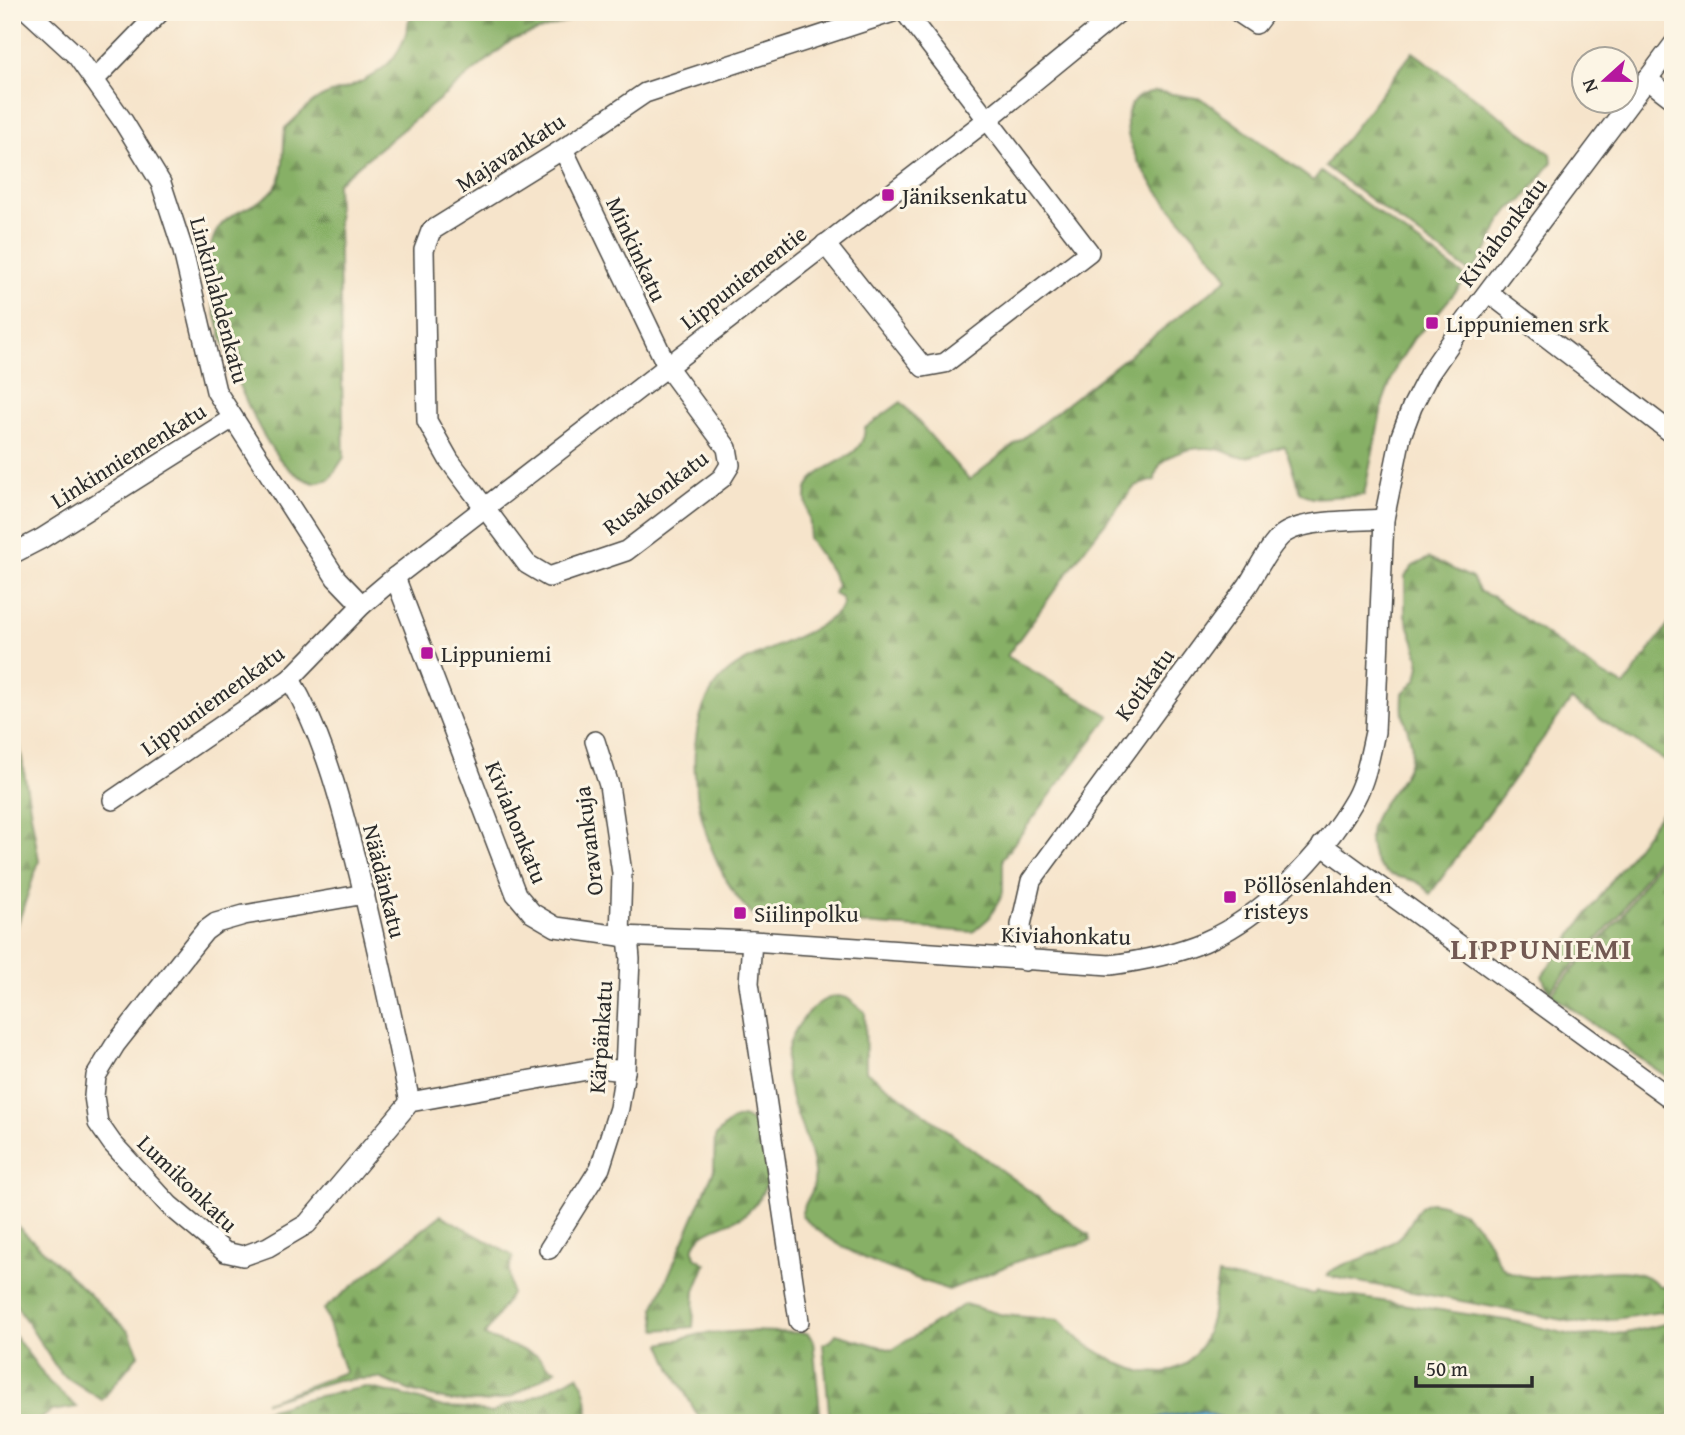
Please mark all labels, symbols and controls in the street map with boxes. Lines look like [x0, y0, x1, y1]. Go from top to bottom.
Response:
north arrow [1570, 46, 1640, 116]
text: N [1574, 75, 1604, 97]
street label: Majavankatu [449, 104, 572, 200]
street label: Kiviahonkatu [1450, 170, 1554, 294]
place label: Jäniksenkatu [899, 179, 1028, 212]
marker: Jäniksenkatu [880, 187, 896, 203]
street label: Minkinkatu [598, 191, 676, 307]
street label: Linkinlahdenkatu [182, 213, 258, 387]
street label: Lippuniementie [673, 217, 813, 337]
place label: Lippuniemen srk [1446, 307, 1609, 340]
marker: Lippuniemen srk [1424, 315, 1440, 331]
street label: Linkinniemenkatu [44, 394, 212, 516]
street label: Rusakonkatu [595, 441, 715, 543]
street label: Lippuniemenkatu [133, 636, 291, 764]
place label: Lippuniemi [441, 637, 551, 670]
street label: Kotikatu [1106, 640, 1182, 727]
marker: Lippuniemi [419, 645, 435, 661]
street label: Kiviahonkatu [477, 756, 557, 889]
street label: Oravankuja [565, 784, 611, 897]
street label: Näädänkatu [355, 821, 415, 942]
place label: Pöllösenlahden risteys [1244, 868, 1392, 927]
marker: Pöllösenlahden risteys [1222, 889, 1238, 905]
place label: Siilinpolku [754, 897, 859, 930]
marker: Siilinpolku [732, 905, 748, 921]
street label: Kiviahonkatu [1001, 917, 1132, 953]
district label: LIPPUNIEMI [1451, 926, 1633, 970]
street label: Kärpänkatu [580, 979, 620, 1095]
street label: Lumikonkatu [131, 1127, 246, 1240]
scale bar [1416, 1344, 1531, 1388]
text: 50 m [1426, 1353, 1468, 1384]

